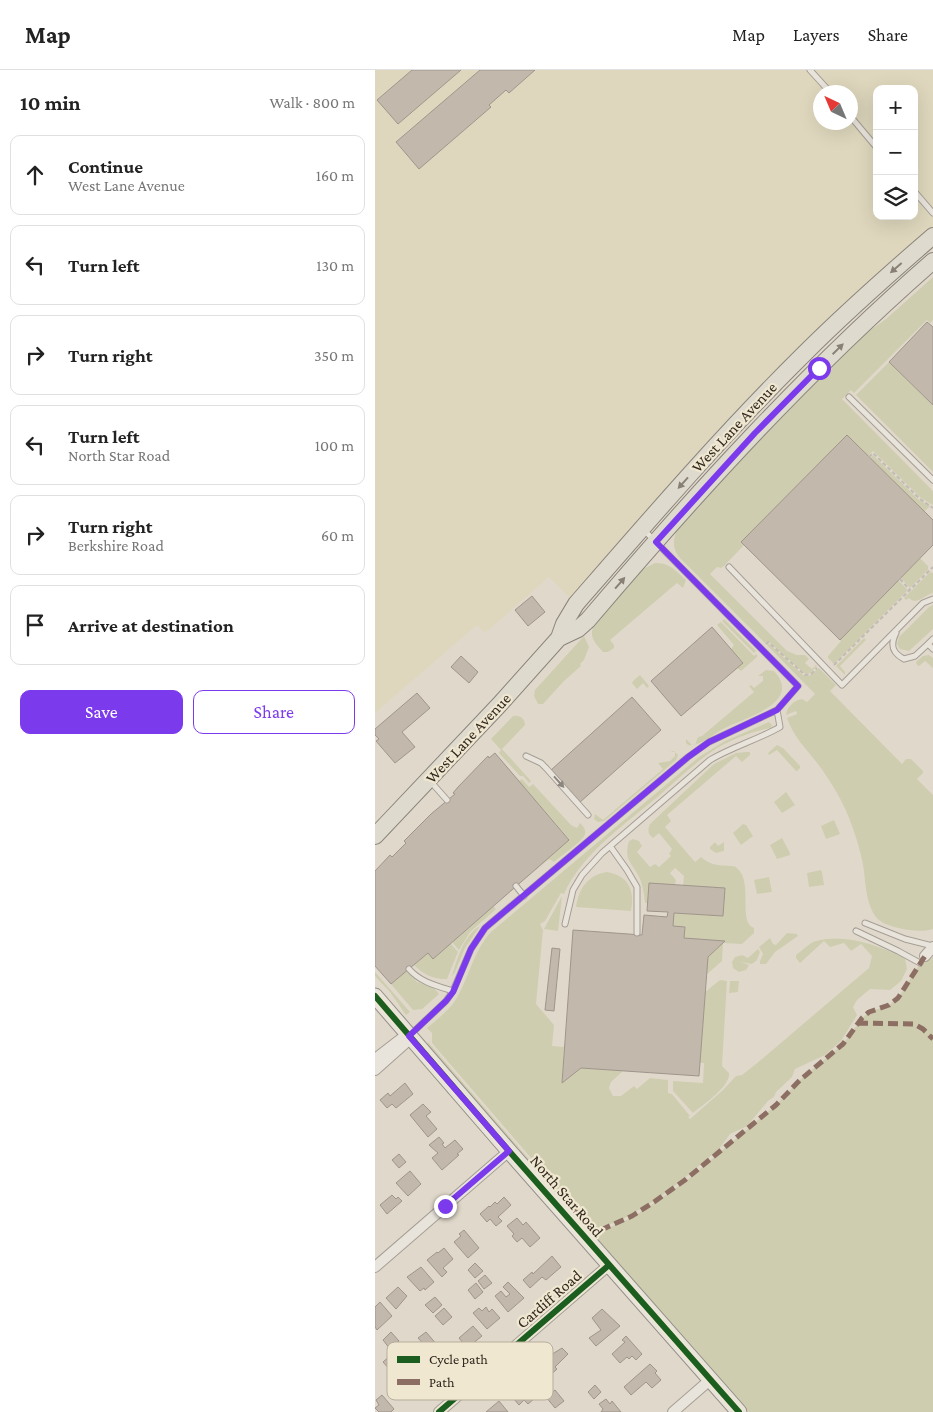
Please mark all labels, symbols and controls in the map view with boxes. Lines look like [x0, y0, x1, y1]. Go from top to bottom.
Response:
text: Map [25, 21, 71, 48]
text: Map [732, 25, 765, 45]
text: Layers [793, 25, 840, 45]
text: Share [868, 25, 908, 45]
north arrow [813, 85, 858, 130]
map controls [873, 85, 918, 220]
button: + [873, 85, 918, 130]
text: 10 min [20, 91, 81, 115]
text: Walk · 800 m [269, 94, 355, 111]
button: − [873, 130, 918, 175]
text: Continue [68, 156, 143, 177]
icon: ahead [21, 161, 49, 189]
text: 160 m [316, 167, 354, 184]
button: layers [873, 175, 918, 220]
text: West Lane Avenue [68, 177, 185, 194]
icon: left [21, 251, 49, 279]
text: Turn left [68, 255, 140, 276]
text: 130 m [316, 257, 354, 274]
one-way arrow [890, 263, 903, 274]
icon: right [21, 341, 49, 369]
one-way arrow [832, 343, 844, 355]
text: Turn right [68, 345, 153, 366]
text: 350 m [314, 347, 354, 364]
route start [808, 357, 831, 380]
street label: West Lane Avenue [688, 379, 780, 475]
text: Turn left [68, 426, 140, 447]
icon: left [21, 431, 49, 459]
text: 100 m [315, 437, 354, 454]
text: North Star Road [68, 447, 170, 464]
one-way arrow [677, 476, 689, 488]
text: Turn right [68, 516, 153, 537]
icon: right [21, 521, 49, 549]
text: 60 m [321, 527, 354, 544]
text: Berkshire Road [68, 537, 164, 554]
one-way arrow [614, 577, 626, 589]
icon: arrive [21, 611, 49, 639]
text: Arrive at destination [68, 615, 234, 636]
button: Save [20, 690, 183, 734]
button: Share [193, 690, 355, 734]
street label: West Lane Avenue [422, 690, 514, 786]
one-way arrow [554, 776, 565, 789]
street label: North Star Road [527, 1152, 607, 1241]
route end [434, 1195, 457, 1218]
street label: Cardiff Road [513, 1266, 585, 1332]
legend [387, 1342, 553, 1400]
text: Cycle path [429, 1351, 488, 1367]
text: Path [429, 1374, 455, 1390]

